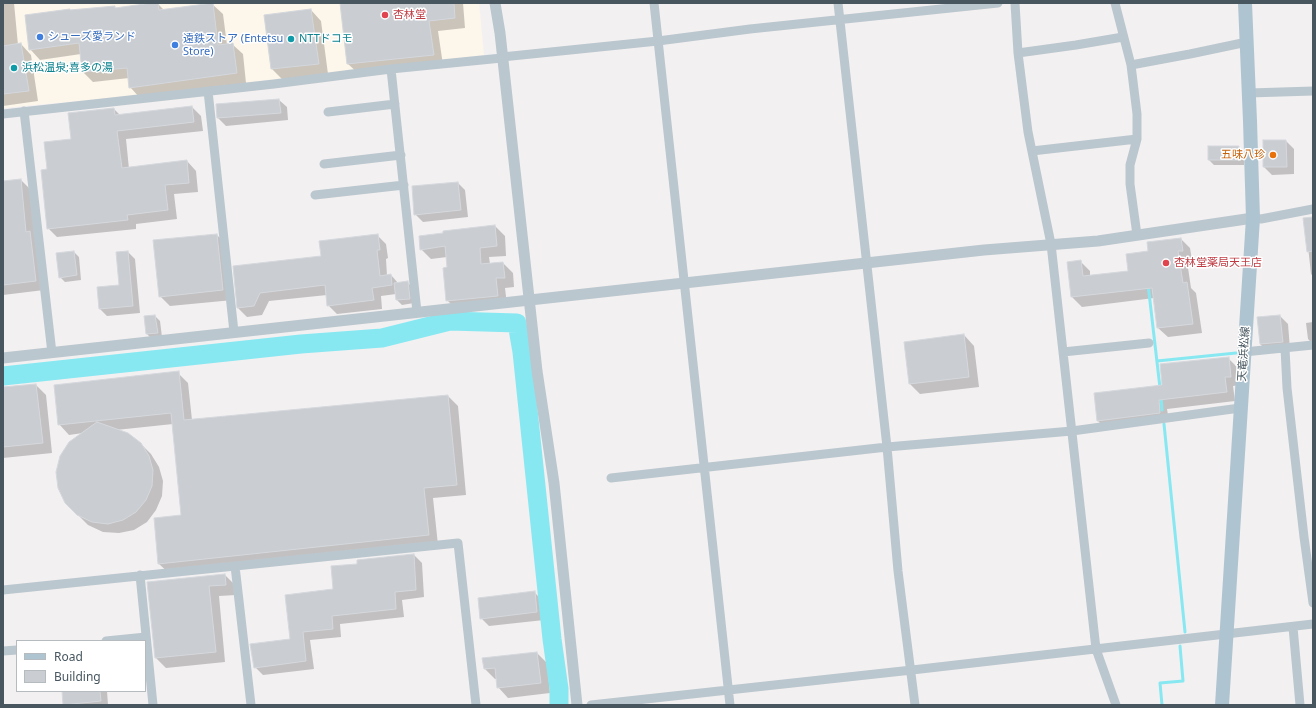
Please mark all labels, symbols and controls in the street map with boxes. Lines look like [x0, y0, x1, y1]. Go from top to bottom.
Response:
place label: 杏林堂 [393, 8, 426, 22]
marker: 杏林堂 [380, 10, 390, 20]
place label: シューズ愛ランド [48, 30, 136, 44]
marker: シューズ愛ランド [35, 32, 45, 42]
place label: 遠鉄ストア (Entetsu Store) [183, 32, 283, 58]
place label: NTTドコモ [299, 32, 353, 46]
marker: NTTドコモ [286, 34, 296, 44]
marker: 遠鉄ストア (Entetsu Store) [170, 40, 180, 50]
place label: 浜松温泉;喜多の湯 [22, 61, 113, 75]
marker: 浜松温泉;喜多の湯 [9, 63, 19, 73]
place label: 五味八珍 [1221, 148, 1265, 162]
marker: 五味八珍 [1268, 150, 1278, 160]
place label: 杏林堂薬局天王店 [1174, 256, 1262, 270]
marker: 杏林堂薬局天王店 [1161, 258, 1171, 268]
street label: 天竜浜松線 [1235, 326, 1253, 382]
legend [16, 640, 146, 692]
text: Road [54, 648, 83, 665]
text: Building [54, 668, 101, 685]

